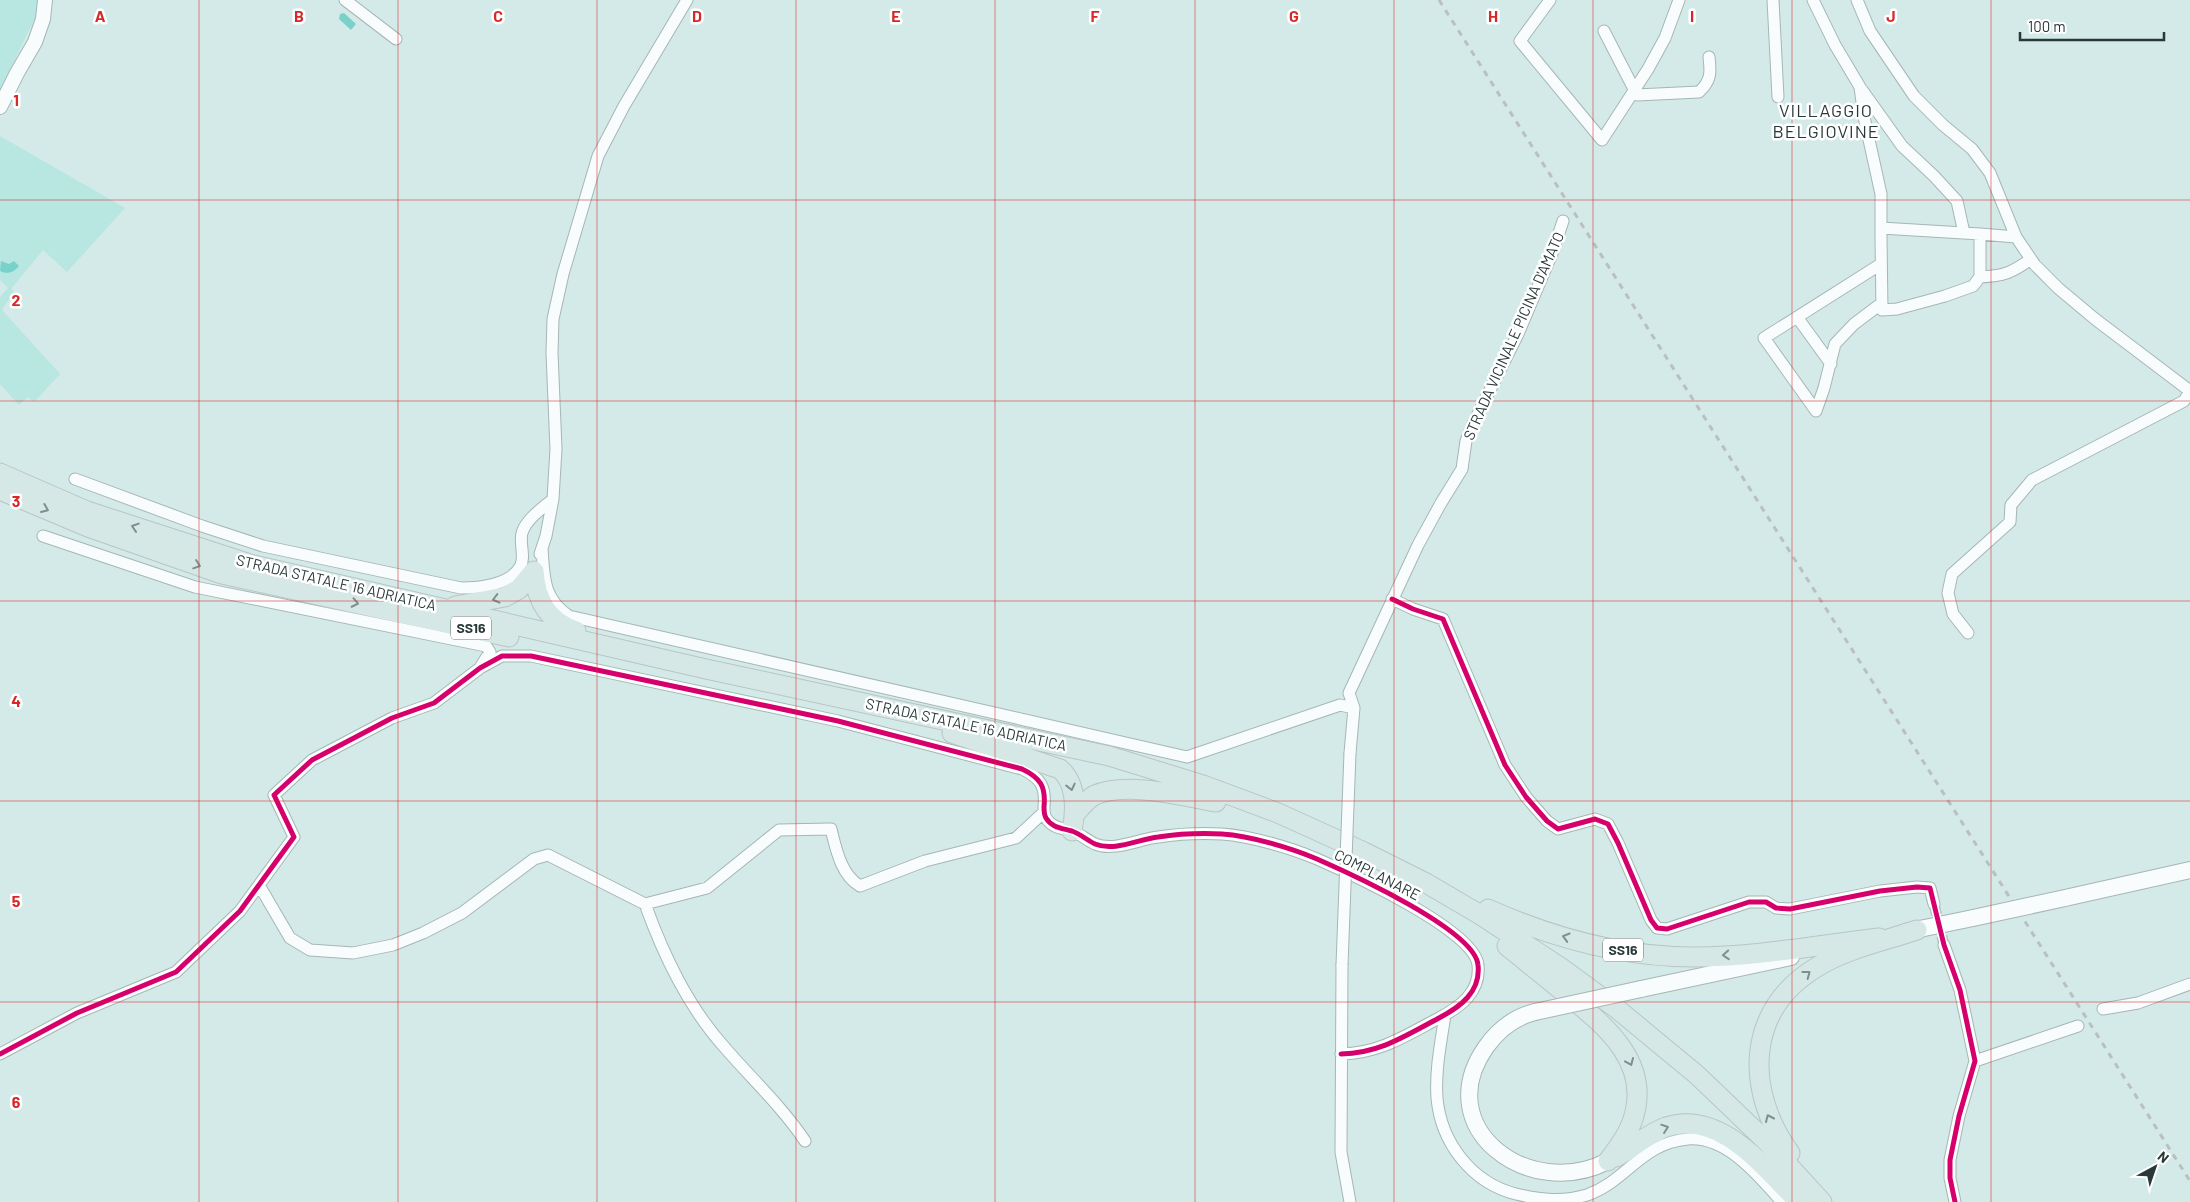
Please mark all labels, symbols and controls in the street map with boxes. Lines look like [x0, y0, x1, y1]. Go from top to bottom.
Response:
text: A [95, 6, 106, 25]
text: B [294, 6, 304, 25]
text: C [493, 6, 503, 25]
text: D [692, 6, 702, 25]
text: E [891, 6, 901, 25]
text: F [1091, 6, 1100, 25]
text: G [1289, 6, 1299, 25]
text: H [1488, 6, 1498, 25]
text: I [1690, 6, 1694, 25]
text: J [1886, 6, 1896, 25]
scale bar [2020, 10, 2164, 42]
text: 100 m [2028, 17, 2066, 35]
text: 1 [13, 90, 19, 109]
district label: VILLAGGIO BELGIOVINE [1772, 99, 1880, 142]
street label: STRADA VICINALE PICINA D'AMATO [1459, 229, 1567, 442]
text: 2 [12, 290, 21, 309]
text: 3 [12, 491, 20, 510]
one-way arrow [40, 503, 49, 513]
one-way arrow [131, 523, 139, 533]
street label: STRADA STATALE 16 ADRIATICA [234, 550, 438, 614]
one-way arrow [193, 559, 201, 569]
one-way arrow [492, 593, 501, 604]
one-way arrow [351, 597, 360, 608]
road number: SS16 [451, 616, 491, 640]
text: 4 [11, 691, 21, 710]
street label: STRADA STATALE 16 ADRIATICA [864, 694, 1068, 754]
one-way arrow [1065, 783, 1076, 792]
street label: COMPLANARE [1332, 845, 1423, 903]
text: 5 [12, 891, 21, 910]
one-way arrow [1562, 933, 1570, 943]
road number: SS16 [1603, 938, 1643, 962]
one-way arrow [1722, 950, 1730, 961]
one-way arrow [1801, 971, 1810, 979]
one-way arrow [1623, 1057, 1634, 1066]
text: 6 [12, 1092, 21, 1111]
one-way arrow [1765, 1114, 1776, 1123]
one-way arrow [1661, 1124, 1669, 1134]
north arrow [2130, 1142, 2180, 1192]
text: N [2155, 1147, 2173, 1166]

